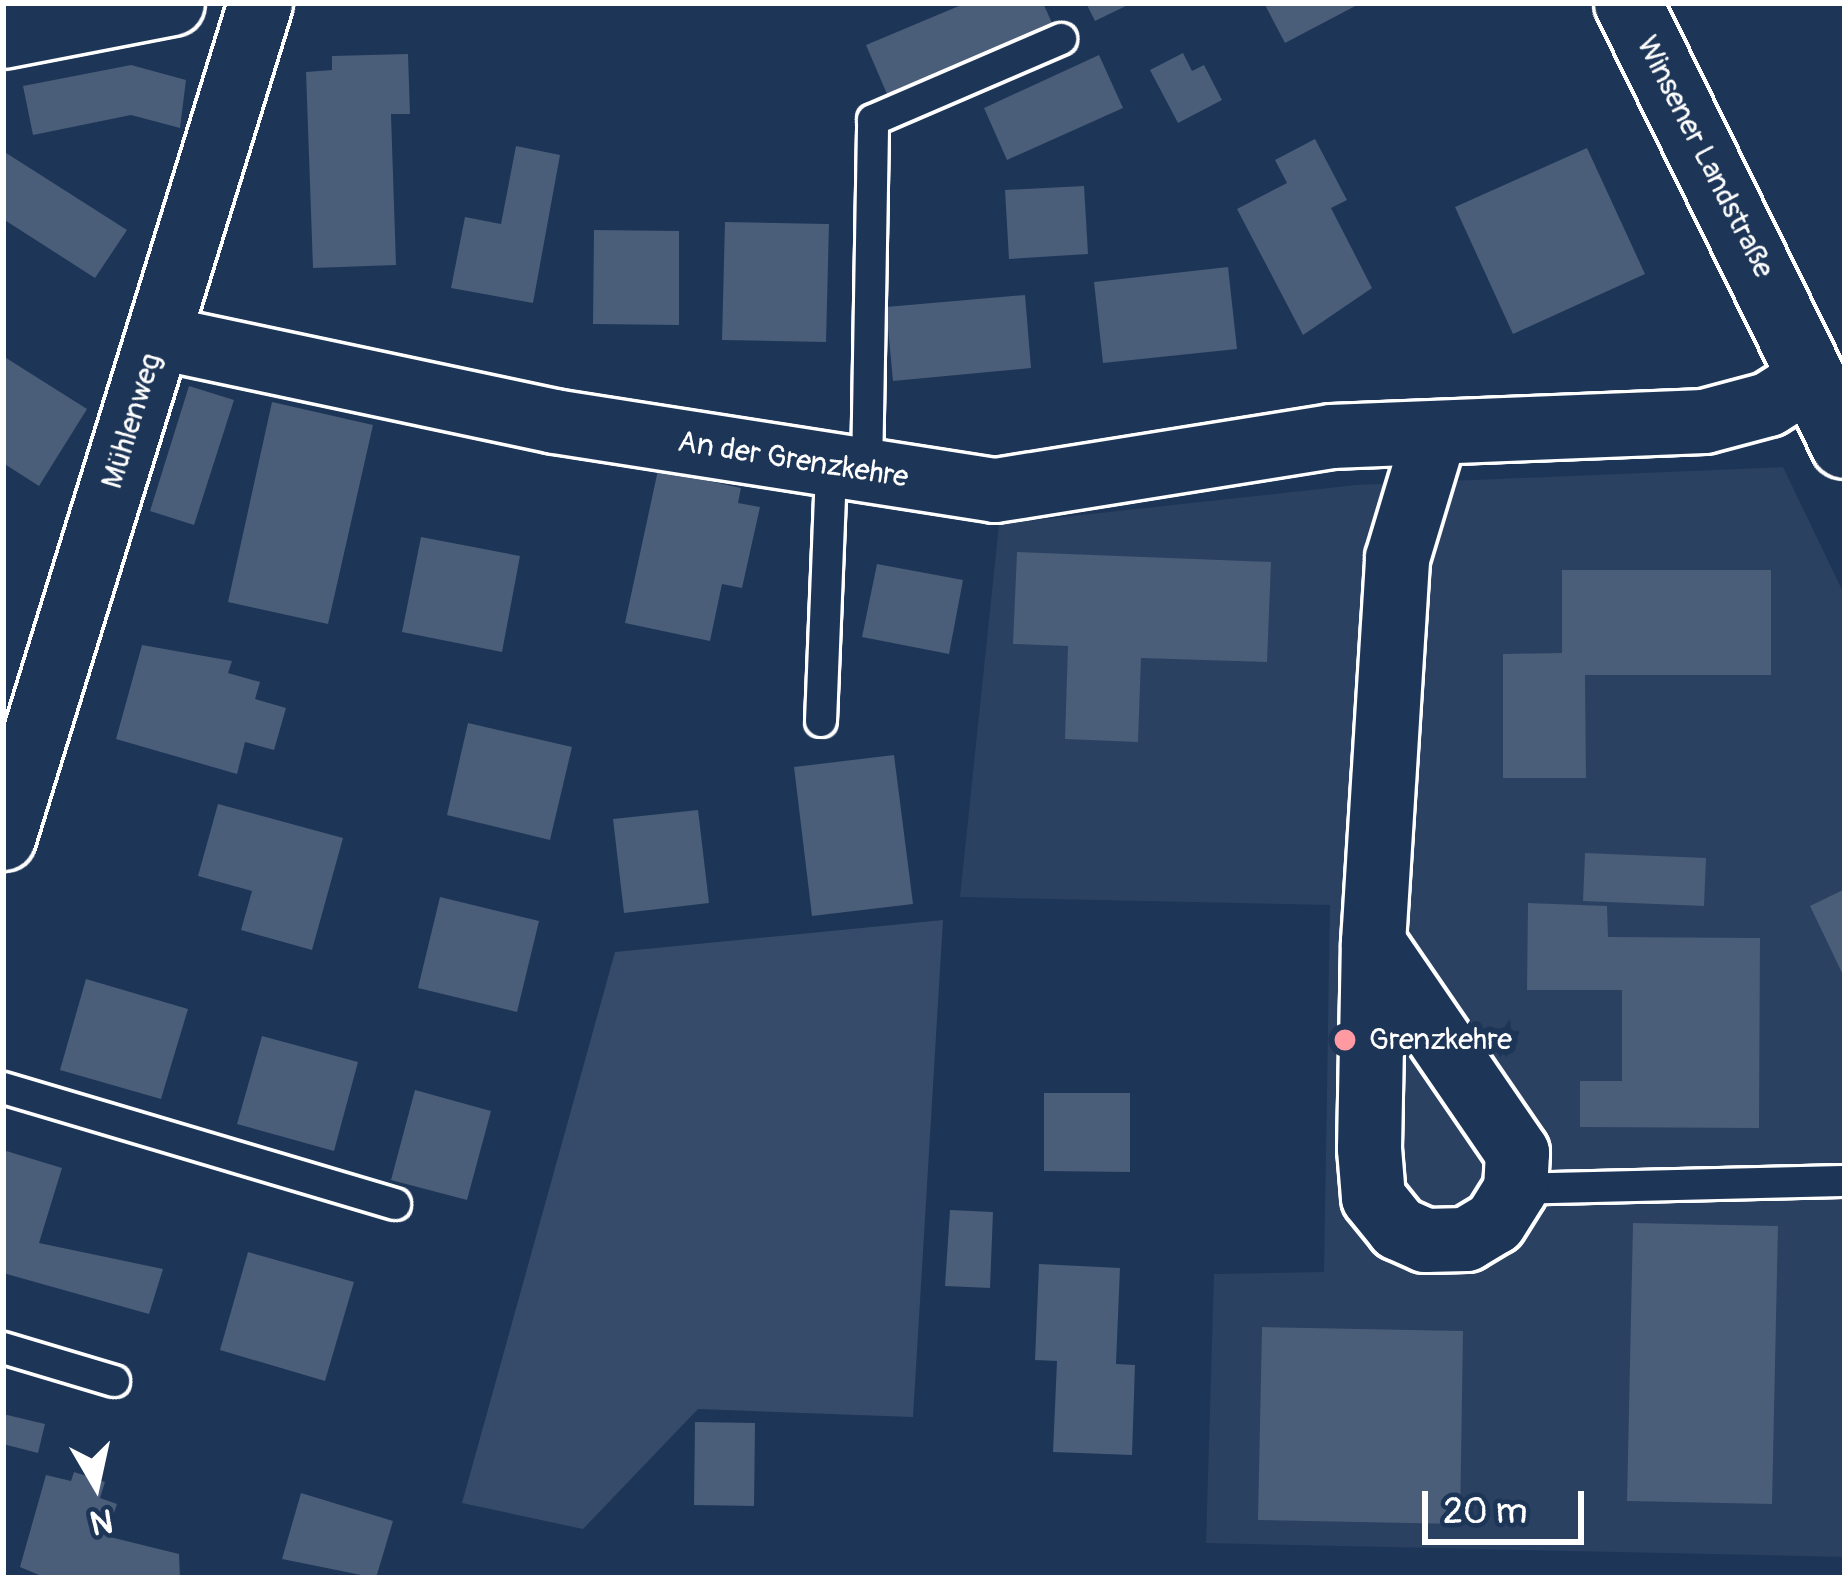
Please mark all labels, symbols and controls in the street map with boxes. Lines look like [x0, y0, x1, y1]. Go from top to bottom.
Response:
street label: Winsener Landstraße [1628, 30, 1782, 284]
street label: Mühlenweg [94, 349, 170, 493]
street label: An der Grenzkehre [675, 424, 911, 496]
place label: Grenzkehre [1369, 1022, 1512, 1058]
marker: Grenzkehre [1332, 1027, 1358, 1053]
north arrow [36, 1425, 156, 1545]
scale bar [1428, 1467, 1590, 1541]
text: 20 m [1443, 1489, 1528, 1534]
text: N [87, 1499, 116, 1543]

